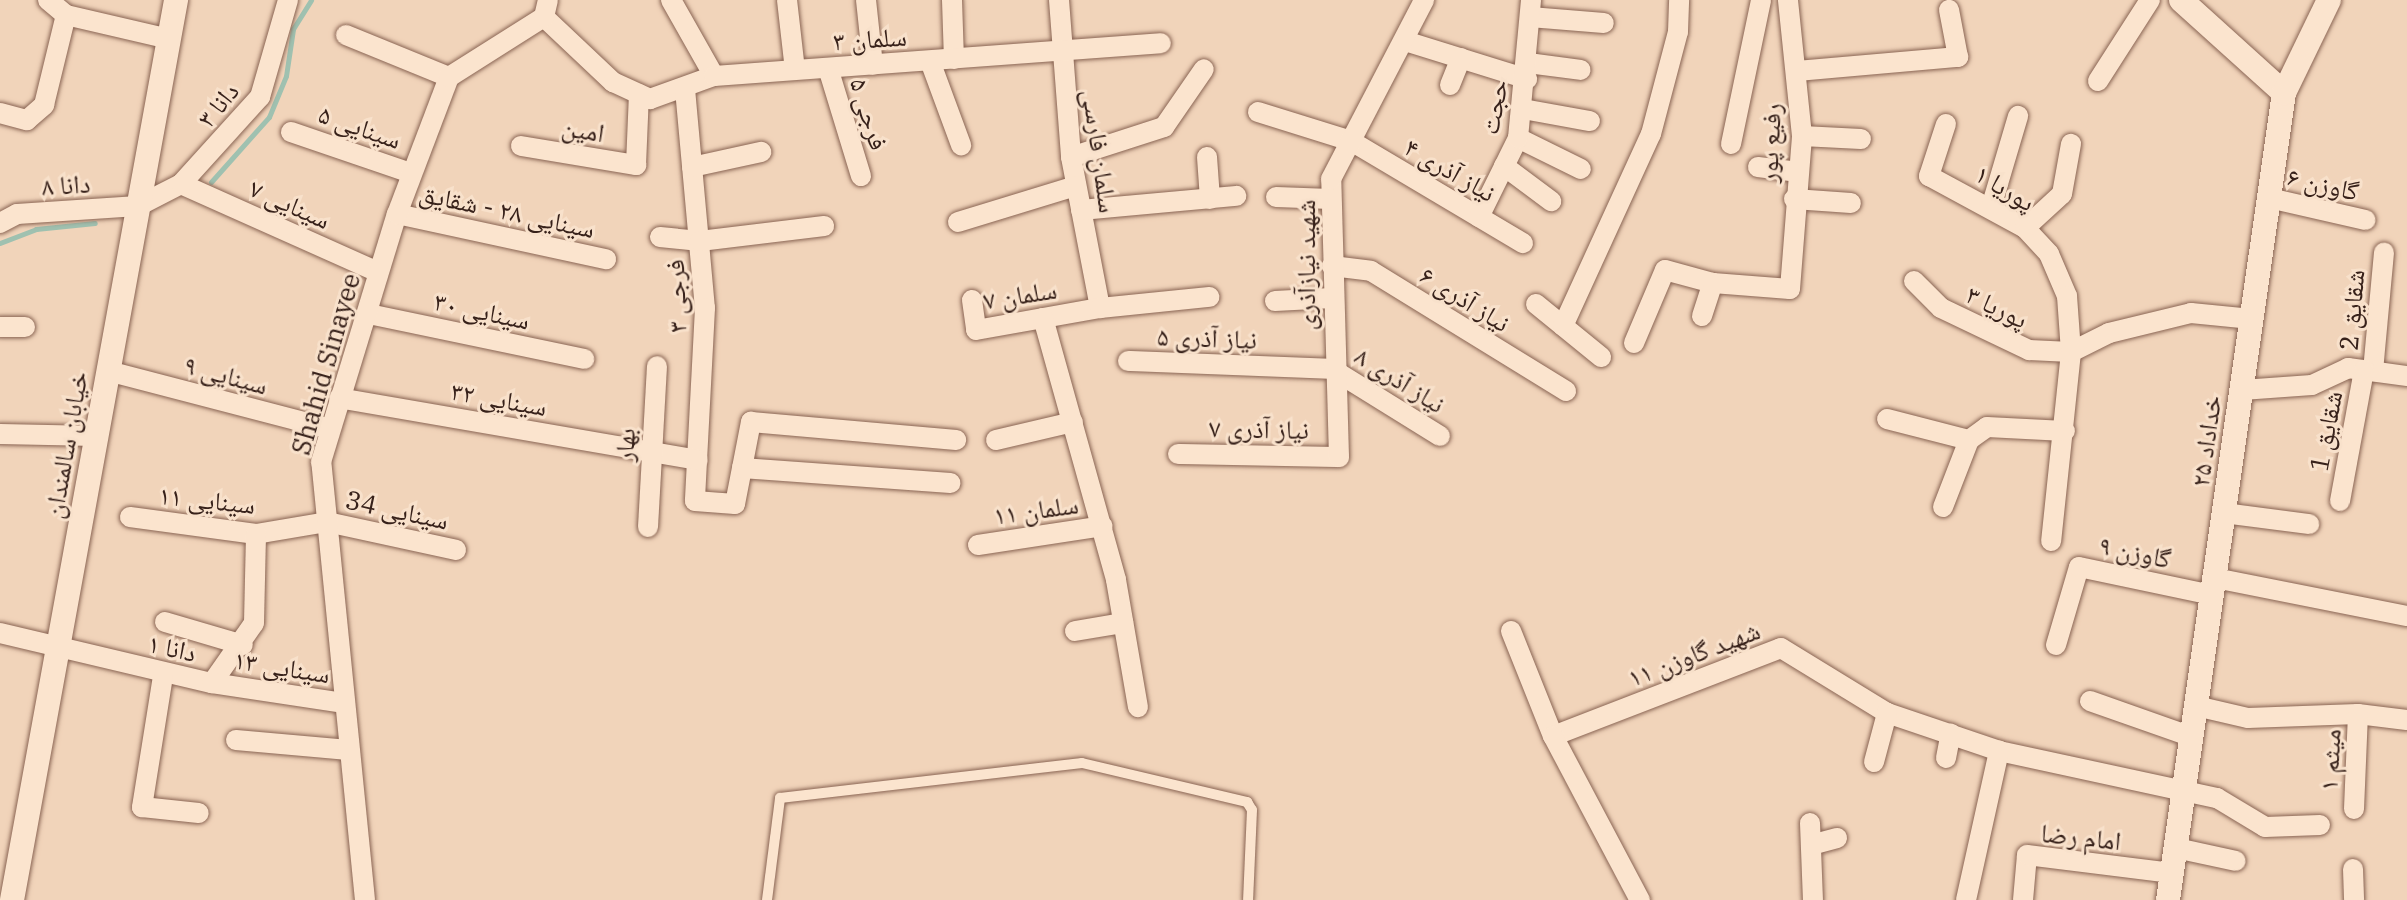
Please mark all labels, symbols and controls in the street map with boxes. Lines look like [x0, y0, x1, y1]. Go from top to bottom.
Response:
street label: سلمان ۳ [832, 21, 908, 57]
street label: فرجی ۵ [843, 74, 895, 154]
street label: دانا ۳ [191, 76, 245, 134]
street label: حجت [1473, 77, 1515, 137]
street label: سلمان فارسی [1076, 87, 1124, 215]
street label: سینایی ۵ [315, 98, 405, 156]
street label: رفیع پور [1752, 102, 1788, 184]
street label: امین [560, 111, 606, 149]
street label: نیاز آذری ۴ [1399, 132, 1501, 208]
street label: پوریا ۱ [1969, 158, 2041, 218]
street label: گاوزن ۶ [2284, 161, 2362, 207]
street label: دانا ۸ [41, 168, 91, 202]
street label: سینایی ۷ [245, 172, 335, 236]
street label: سینایی ۲۸ - شقایق [416, 177, 598, 245]
street label: شهید نیازآذری [1290, 200, 1322, 330]
street label: فرجی ۳ [659, 259, 693, 333]
street label: نیاز آذری ۶ [1414, 259, 1516, 339]
street label: شقایق 2 [2333, 268, 2371, 352]
street label: Shahid Sinayee [285, 270, 367, 458]
street label: سلمان ۷ [981, 274, 1059, 316]
street label: پوریا ۳ [1961, 279, 2033, 335]
street label: سینایی ۳۰ [431, 286, 533, 336]
street label: نیاز آذری ۵ [1157, 321, 1257, 355]
street label: نیاز آذری ۸ [1349, 340, 1451, 420]
street label: سینایی ۹ [181, 349, 271, 401]
street label: خیابان سالمندان [38, 369, 94, 521]
street label: سینایی ۳۲ [449, 375, 549, 423]
street label: شقایق 1 [2303, 388, 2349, 474]
street label: خداداد ۲۵ [2184, 393, 2228, 489]
street label: نیاز آذری ۷ [1209, 413, 1309, 445]
street label: بهار [609, 427, 641, 463]
street label: سینایی ۱۱ [157, 479, 257, 521]
street label: سینایی 34 [343, 484, 451, 536]
street label: سلمان ۱۱ [992, 489, 1080, 531]
street label: گاوزن ۹ [2096, 529, 2174, 575]
street label: شهید گاوزن ۱۱ [1624, 615, 1764, 693]
street label: دانا ۱ [145, 628, 199, 668]
street label: سینایی ۱۳ [232, 644, 332, 690]
street label: میثم ۱ [2313, 728, 2347, 792]
street label: امام رضا [2039, 817, 2123, 857]

